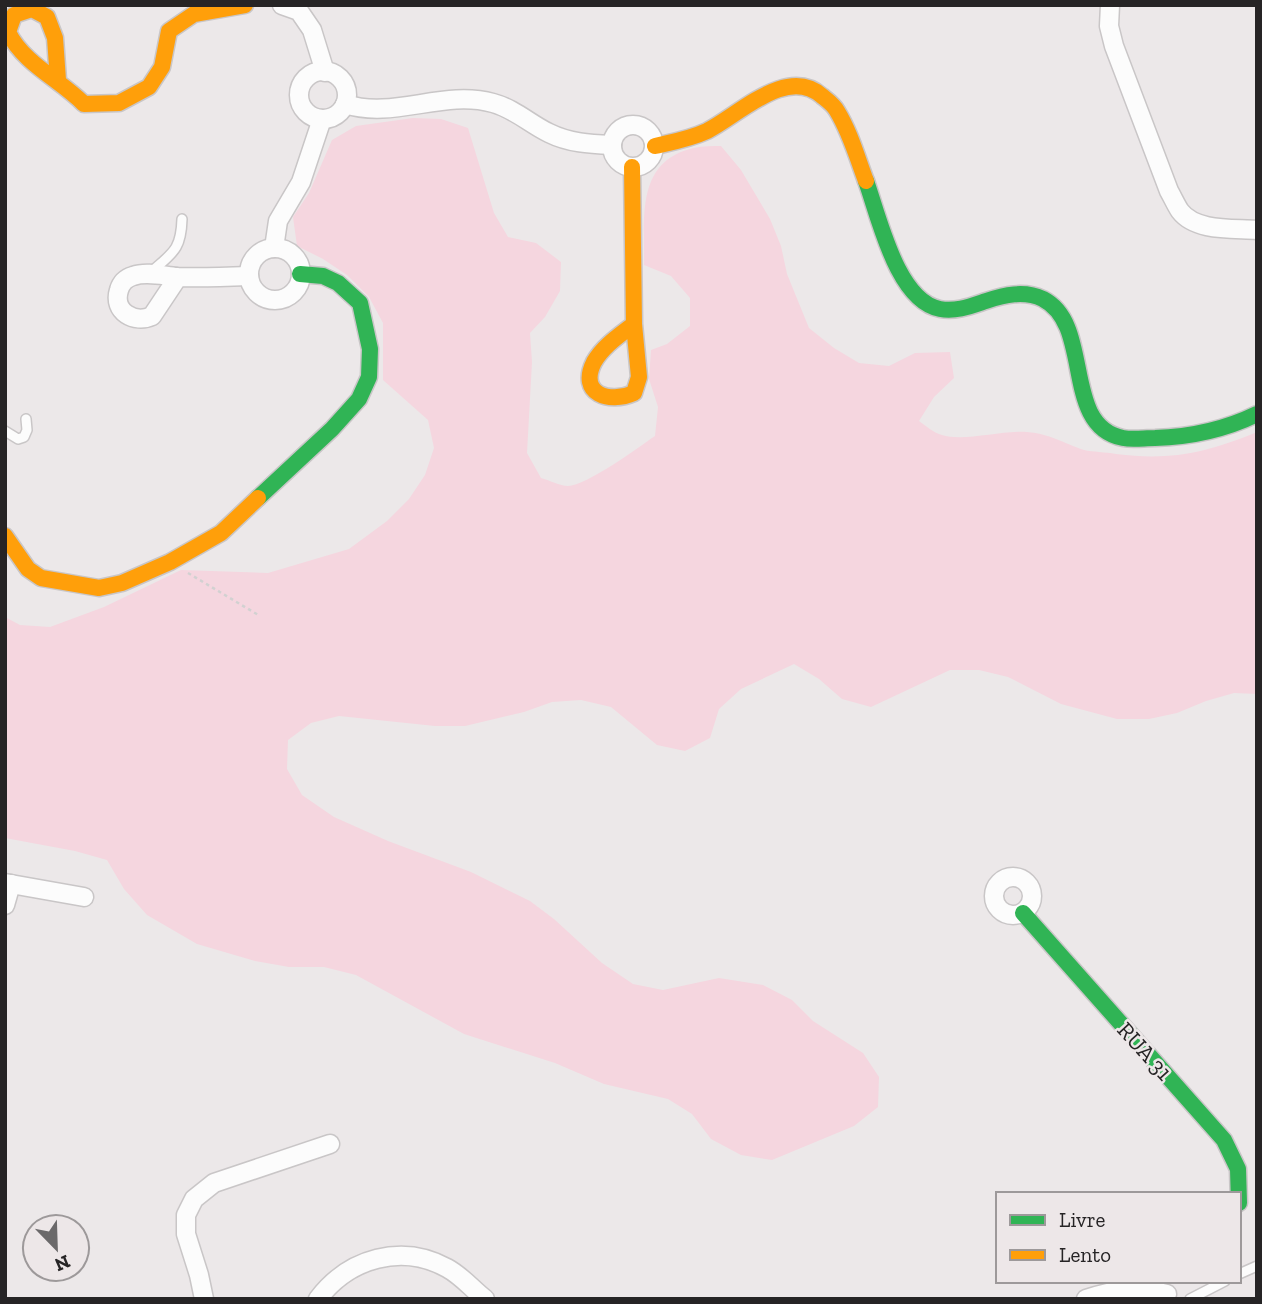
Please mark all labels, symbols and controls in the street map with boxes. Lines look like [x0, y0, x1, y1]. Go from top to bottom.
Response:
street label: RUA 31 [1112, 1016, 1179, 1086]
legend [996, 1192, 1241, 1283]
text: Livre [1059, 1207, 1106, 1232]
north arrow [21, 1213, 91, 1283]
text: Lento [1059, 1242, 1111, 1267]
text: N [51, 1250, 74, 1277]

